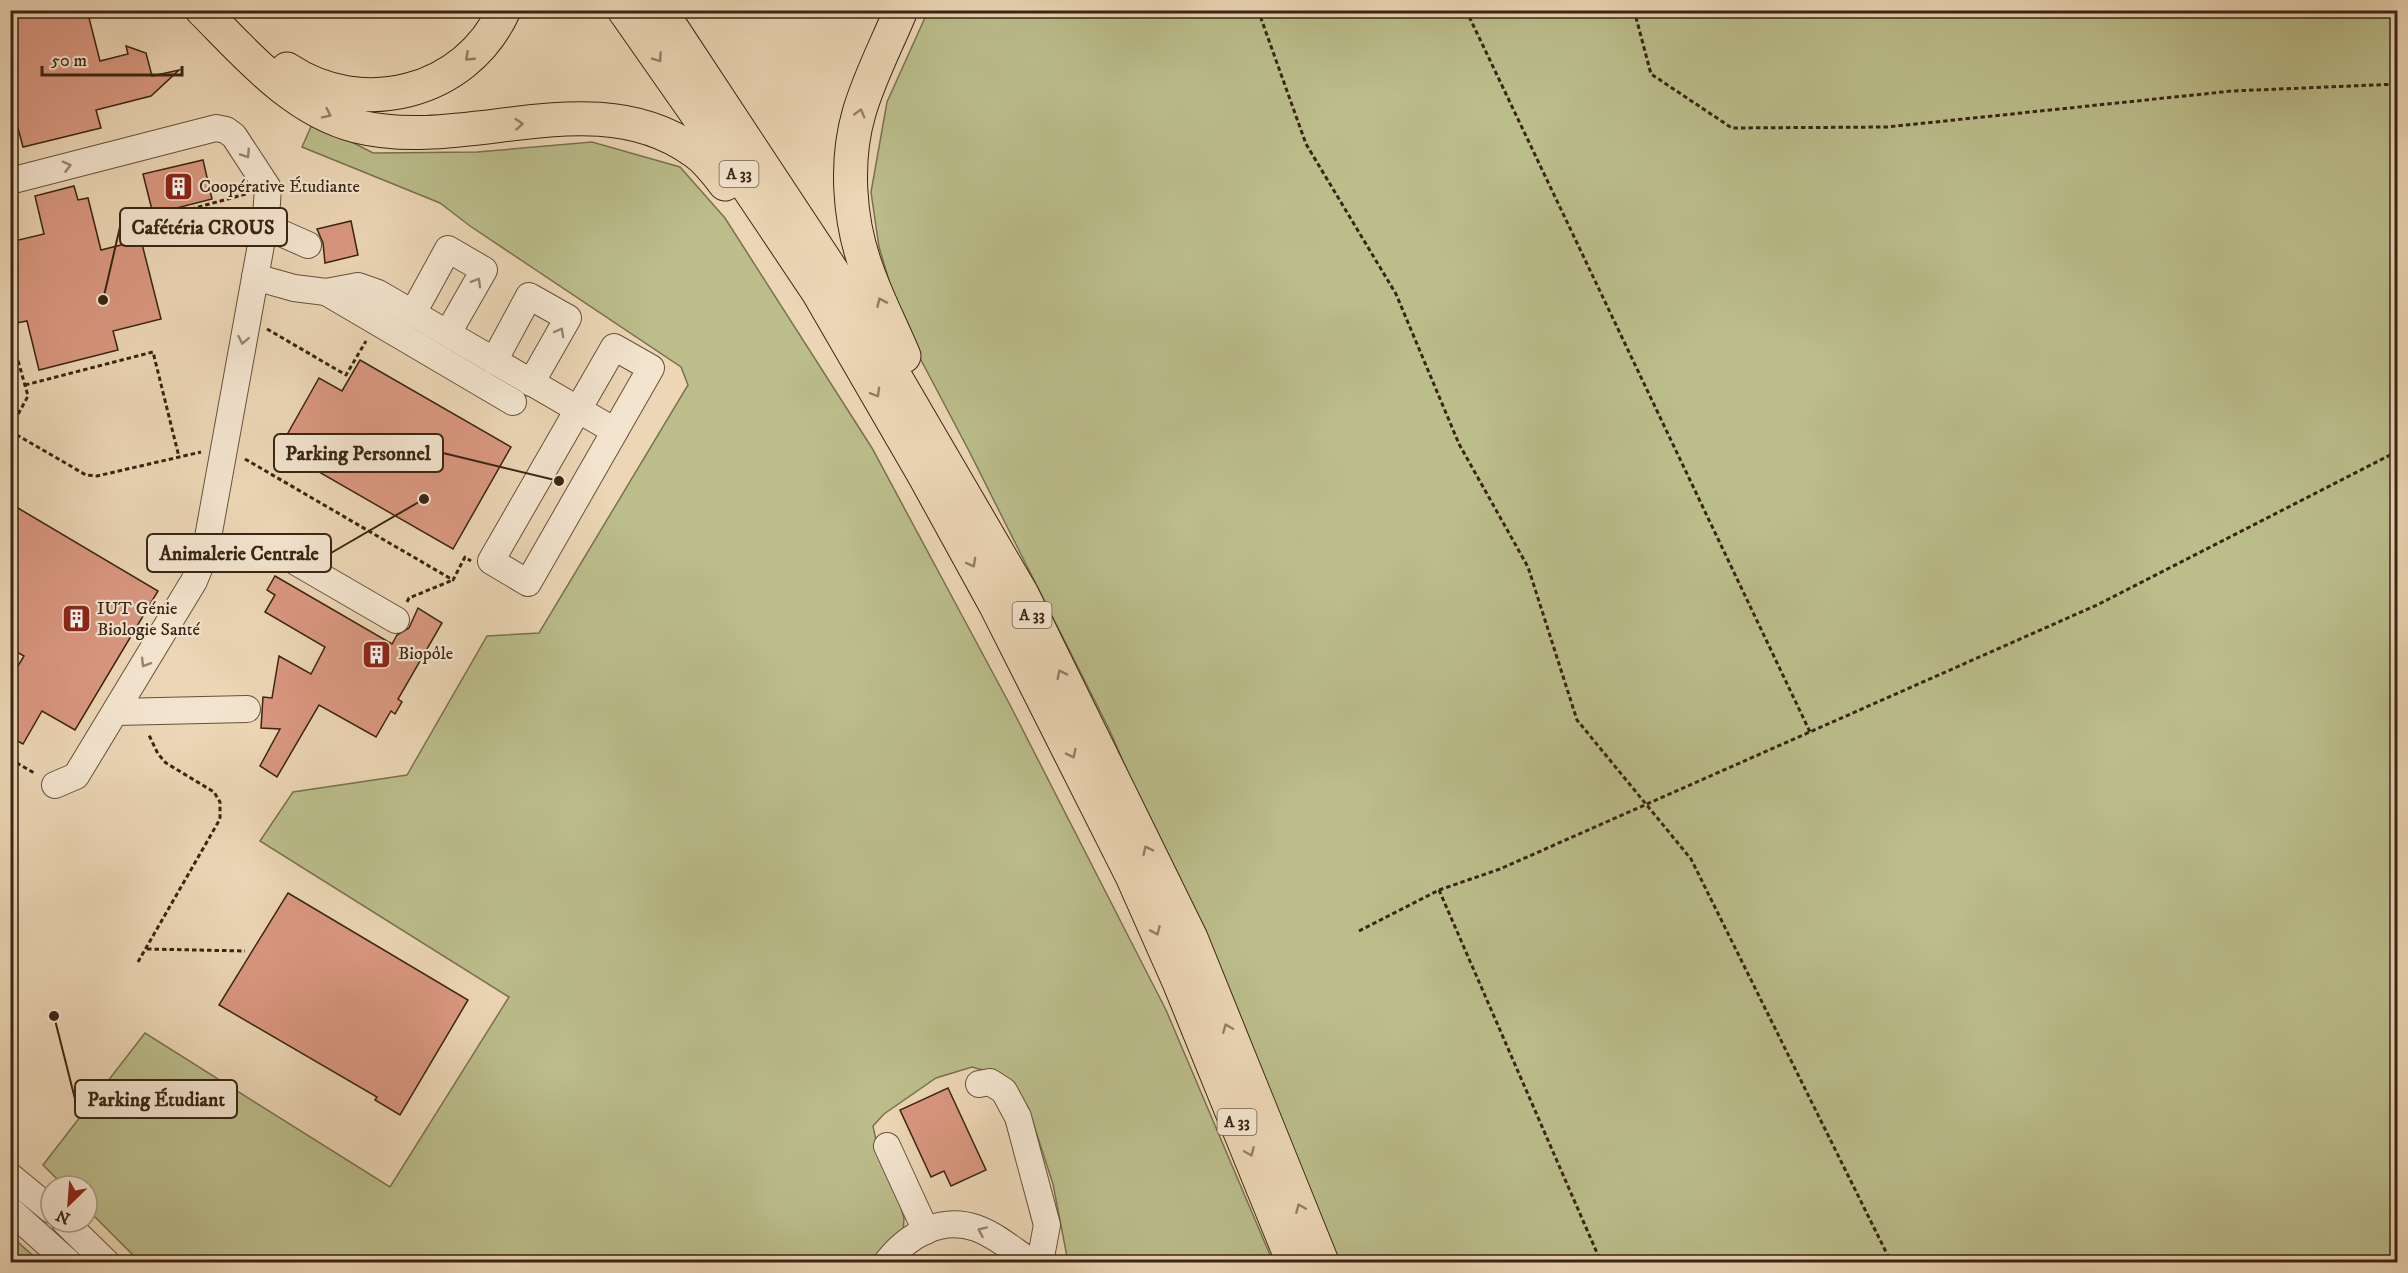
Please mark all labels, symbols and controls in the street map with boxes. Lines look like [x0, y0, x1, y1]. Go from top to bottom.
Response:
scale bar [42, 39, 182, 77]
text: 50 m [51, 50, 87, 72]
one-way arrow [465, 50, 476, 61]
one-way arrow [651, 52, 662, 63]
one-way arrow [320, 107, 331, 119]
one-way arrow [852, 108, 865, 118]
one-way arrow [514, 118, 523, 131]
one-way arrow [238, 147, 249, 158]
one-way arrow [62, 161, 72, 174]
road number: A 33 [720, 161, 758, 187]
building icon: Coopérative Étudiante [162, 171, 194, 203]
place label: Coopérative Étudiante [199, 176, 360, 198]
callout: Cafétéria CROUS [120, 208, 287, 246]
text: Cafétéria CROUS [132, 216, 274, 241]
one-way arrow [470, 278, 481, 288]
one-way arrow [876, 298, 888, 309]
one-way arrow [553, 327, 564, 338]
one-way arrow [237, 334, 250, 344]
one-way arrow [869, 387, 881, 397]
callout: Parking Personnel [274, 434, 443, 472]
text: Parking Personnel [285, 442, 432, 467]
callout: Animalerie Centrale [147, 534, 331, 572]
text: Animalerie Centrale [158, 542, 320, 567]
one-way arrow [965, 557, 976, 567]
place label: IUT Génie Biologie Santé [97, 598, 201, 641]
road number: A 33 [1012, 602, 1052, 628]
building icon: IUT Génie Biologie Santé [60, 603, 92, 635]
building icon: Biopôle [361, 638, 393, 670]
place label: Biopôle [398, 643, 453, 665]
one-way arrow [141, 657, 153, 667]
one-way arrow [1057, 670, 1069, 681]
one-way arrow [1065, 748, 1077, 759]
one-way arrow [1143, 845, 1155, 856]
one-way arrow [1149, 924, 1161, 935]
one-way arrow [1222, 1023, 1234, 1034]
callout: Parking Étudiant [75, 1080, 237, 1118]
text: Parking Étudiant [87, 1087, 225, 1113]
road number: A 33 [1218, 1109, 1256, 1135]
one-way arrow [1242, 1146, 1254, 1157]
north arrow [39, 1174, 99, 1234]
one-way arrow [1295, 1204, 1307, 1215]
text: N [53, 1205, 73, 1229]
one-way arrow [977, 1226, 988, 1238]

